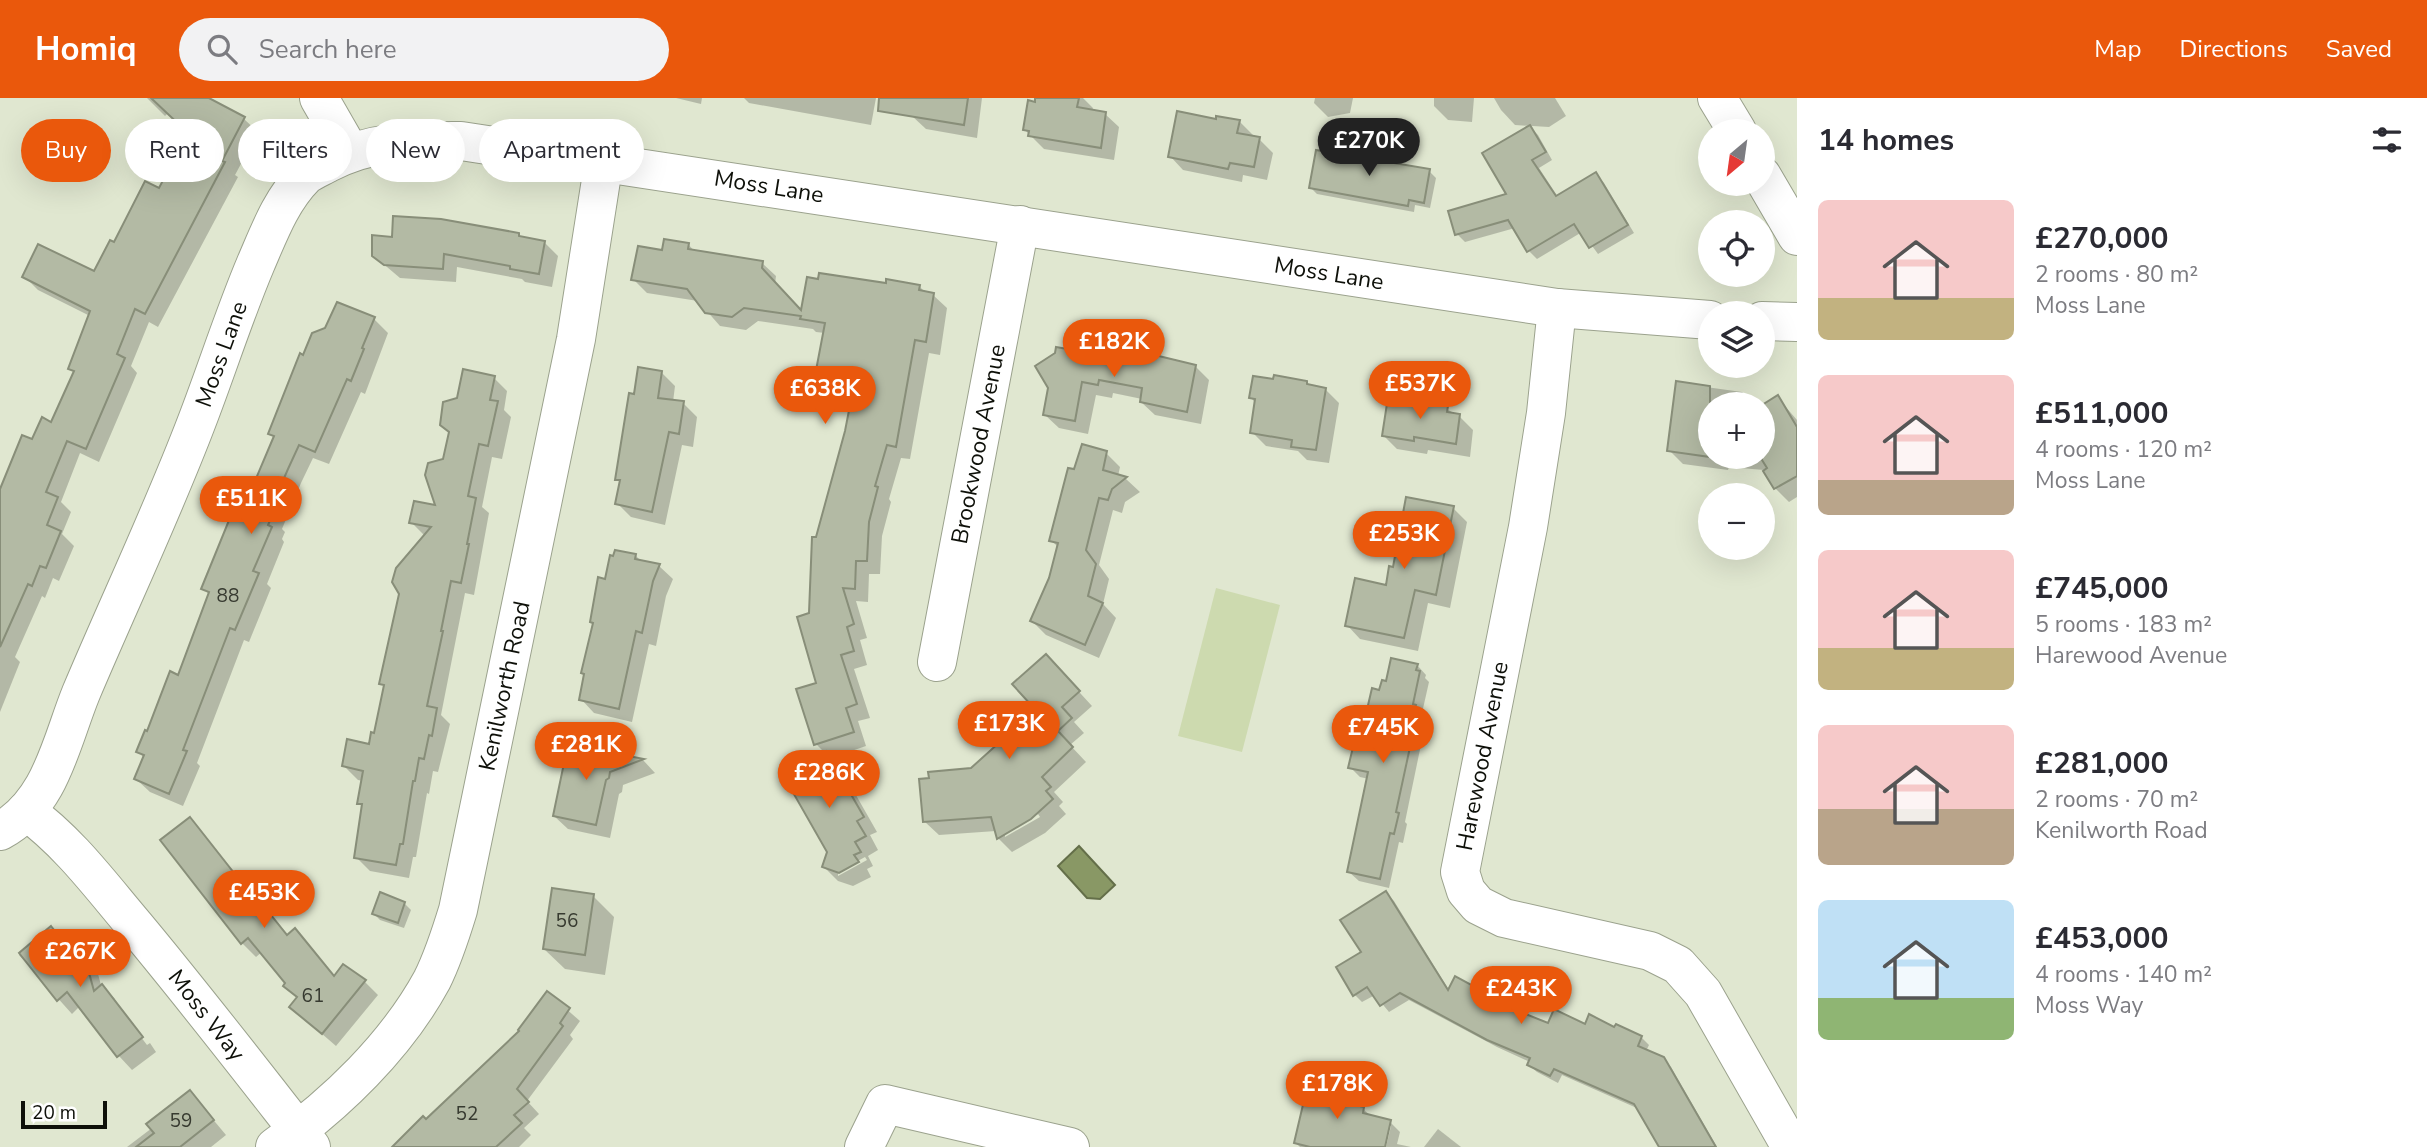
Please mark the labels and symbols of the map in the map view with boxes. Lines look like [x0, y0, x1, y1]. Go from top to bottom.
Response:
pin: £270K [1320, 118, 1418, 178]
north arrow [1698, 119, 1774, 196]
street label: Moss Lane [712, 163, 826, 210]
street label: Moss Lane [1272, 250, 1386, 297]
street label: Moss Lane [188, 297, 255, 411]
pin: £182K [1065, 320, 1163, 379]
street label: Brookwood Avenue [944, 342, 1013, 547]
pin: £537K [1371, 362, 1469, 421]
pin: £638K [776, 366, 874, 426]
pin: £511K [202, 476, 300, 536]
pin: £253K [1355, 512, 1453, 571]
house number: 88 [217, 583, 239, 609]
street label: Kenilworth Road [471, 598, 538, 774]
street label: Harewood Avenue [1449, 659, 1516, 853]
pin: £173K [960, 702, 1058, 761]
pin: £745K [1334, 706, 1432, 765]
pin: £281K [537, 722, 635, 782]
pin: £286K [780, 750, 878, 810]
pin: £453K [215, 870, 313, 930]
house number: 56 [556, 908, 578, 934]
pin: £267K [31, 930, 129, 989]
street label: Moss Way [161, 963, 252, 1068]
pin: £243K [1472, 967, 1570, 1026]
house number: 61 [302, 983, 324, 1009]
pin: £178K [1288, 1062, 1386, 1121]
scale bar [21, 1098, 107, 1130]
house number: 52 [456, 1101, 478, 1127]
house number: 59 [170, 1108, 192, 1134]

